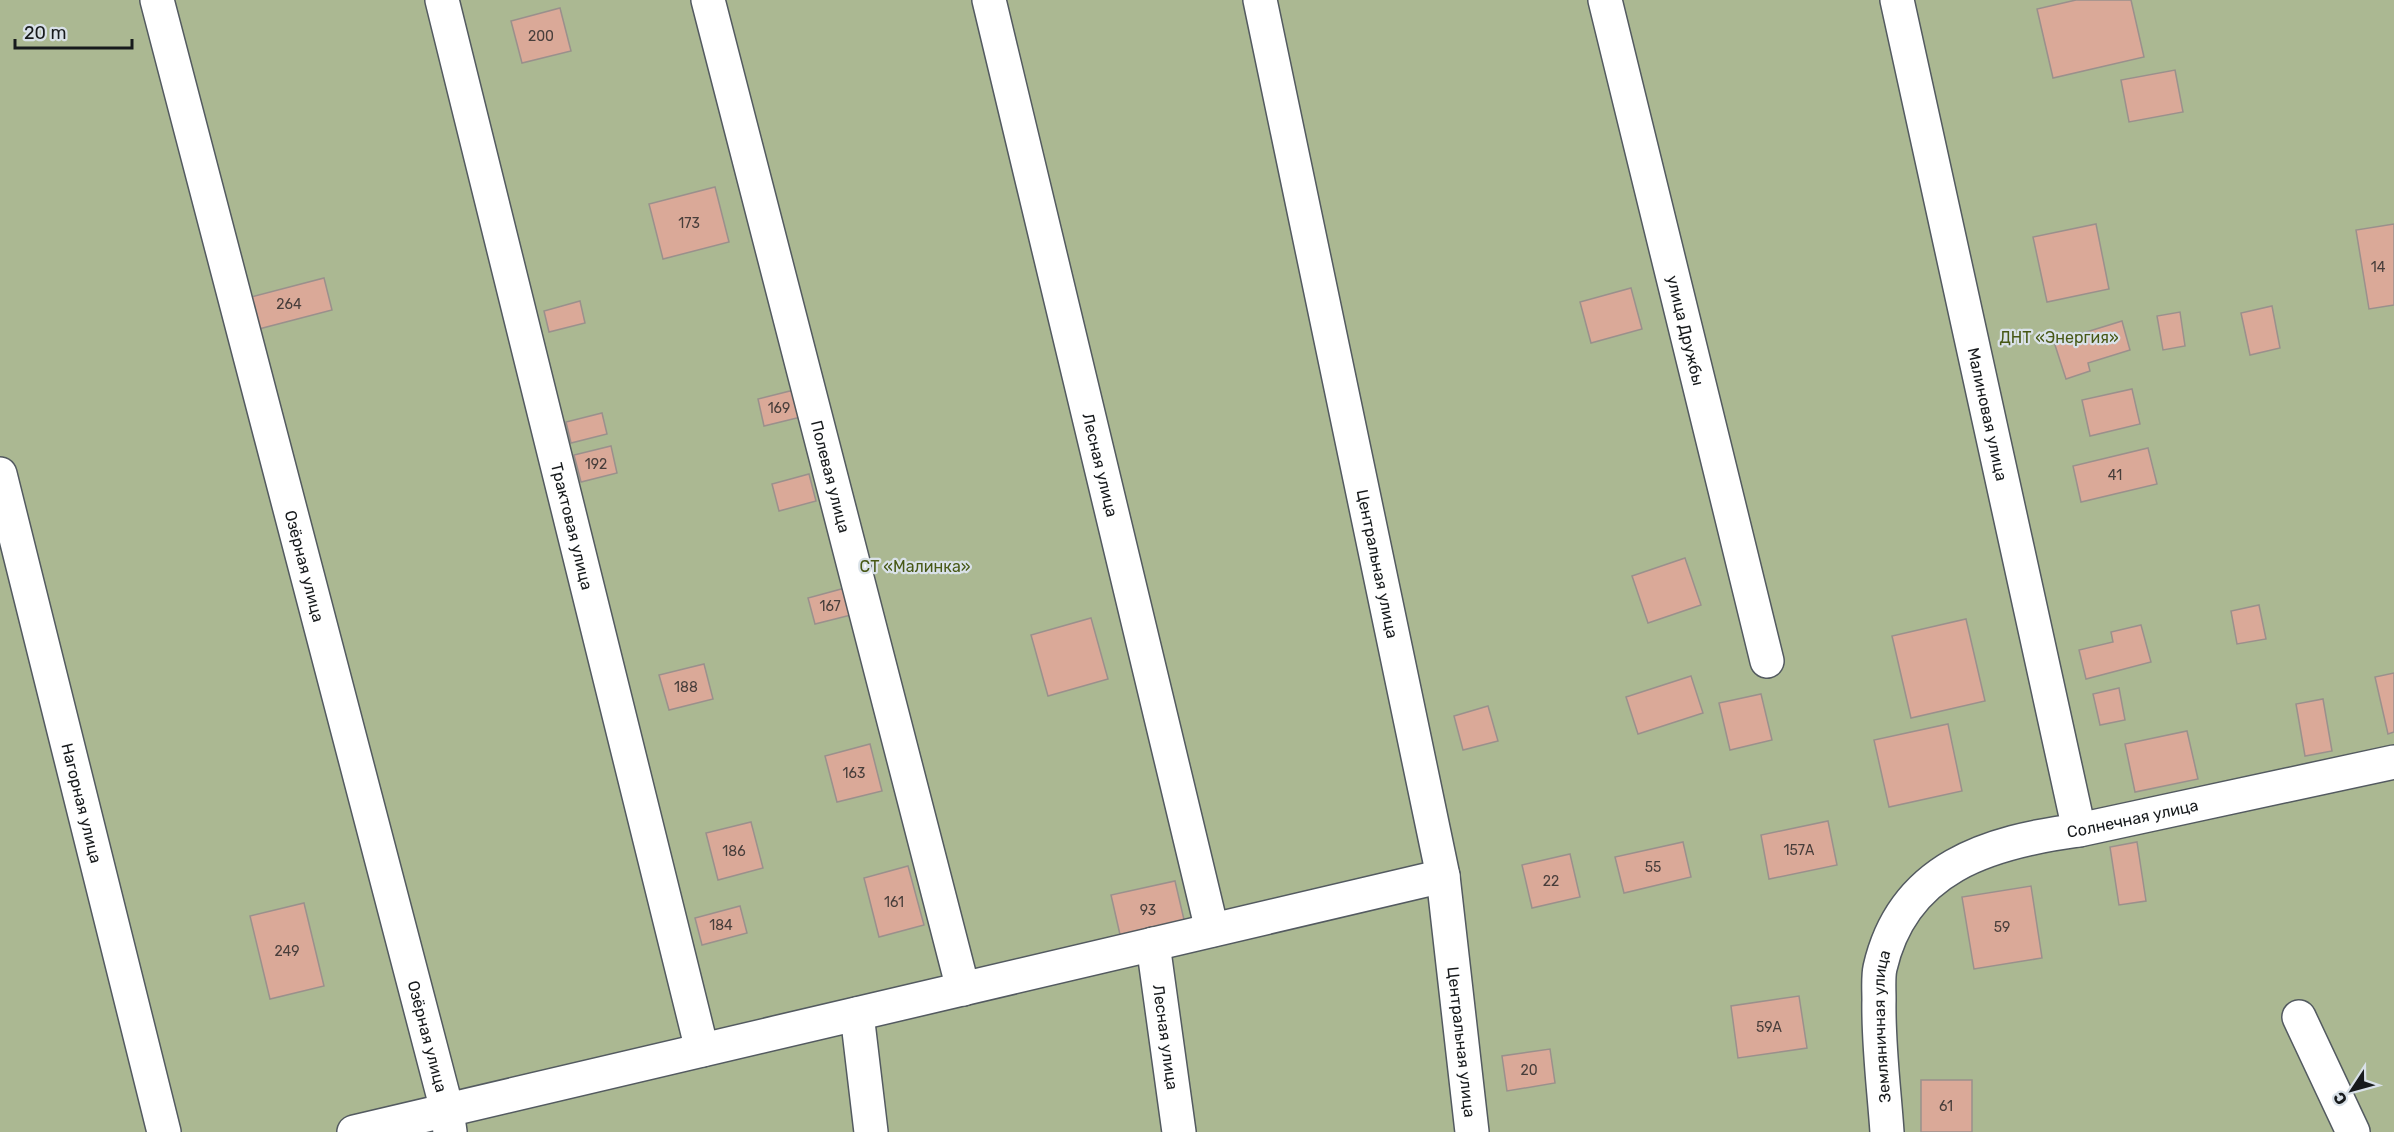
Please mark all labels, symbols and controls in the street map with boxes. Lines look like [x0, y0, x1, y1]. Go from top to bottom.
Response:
scale bar [15, 12, 132, 50]
text: 20 m [24, 22, 66, 44]
house number: 200 [528, 28, 554, 45]
house number: 173 [678, 215, 700, 232]
house number: 14 [2371, 259, 2386, 276]
street label: улица Дружбы [1663, 273, 1708, 387]
house number: 264 [276, 296, 302, 313]
park label: ДНТ «Энергия» [1999, 328, 2119, 347]
street label: Малиновая улица [1963, 346, 2011, 483]
house number: 169 [768, 400, 790, 417]
street label: Лесная улица [1078, 411, 1122, 519]
street label: Полевая улица [807, 418, 854, 535]
house number: 192 [585, 456, 607, 473]
street label: Трактовая улица [547, 461, 597, 592]
house number: 41 [2108, 467, 2122, 484]
street label: Центральная улица [1352, 488, 1402, 640]
street label: Озёрная улица [281, 508, 328, 624]
park label: CТ «Малинка» [859, 557, 971, 576]
house number: 167 [819, 598, 841, 615]
house number: 188 [674, 679, 698, 696]
street label: Нагорная улица [57, 741, 106, 865]
house number: 163 [843, 765, 865, 782]
street label: Солнечная улица [2066, 796, 2200, 842]
house number: 157А [1784, 842, 1815, 859]
house number: 186 [722, 843, 746, 860]
house number: 55 [1645, 859, 1661, 876]
house number: 22 [1543, 873, 1559, 890]
house number: 161 [884, 894, 904, 911]
house number: 93 [1140, 902, 1156, 919]
house number: 184 [709, 917, 733, 934]
house number: 59 [1994, 919, 2010, 936]
house number: 249 [275, 943, 299, 960]
street label: Земляничная улица [1870, 948, 1895, 1104]
street label: Центральная улица [1443, 966, 1479, 1118]
street label: Озёрная улица [404, 978, 451, 1094]
street label: Лесная улица [1149, 983, 1182, 1091]
house number: 59А [1756, 1019, 1783, 1036]
north arrow [2322, 1060, 2382, 1120]
house number: 20 [1520, 1062, 1538, 1079]
text: С [2329, 1088, 2351, 1109]
house number: 61 [1939, 1098, 1953, 1115]

